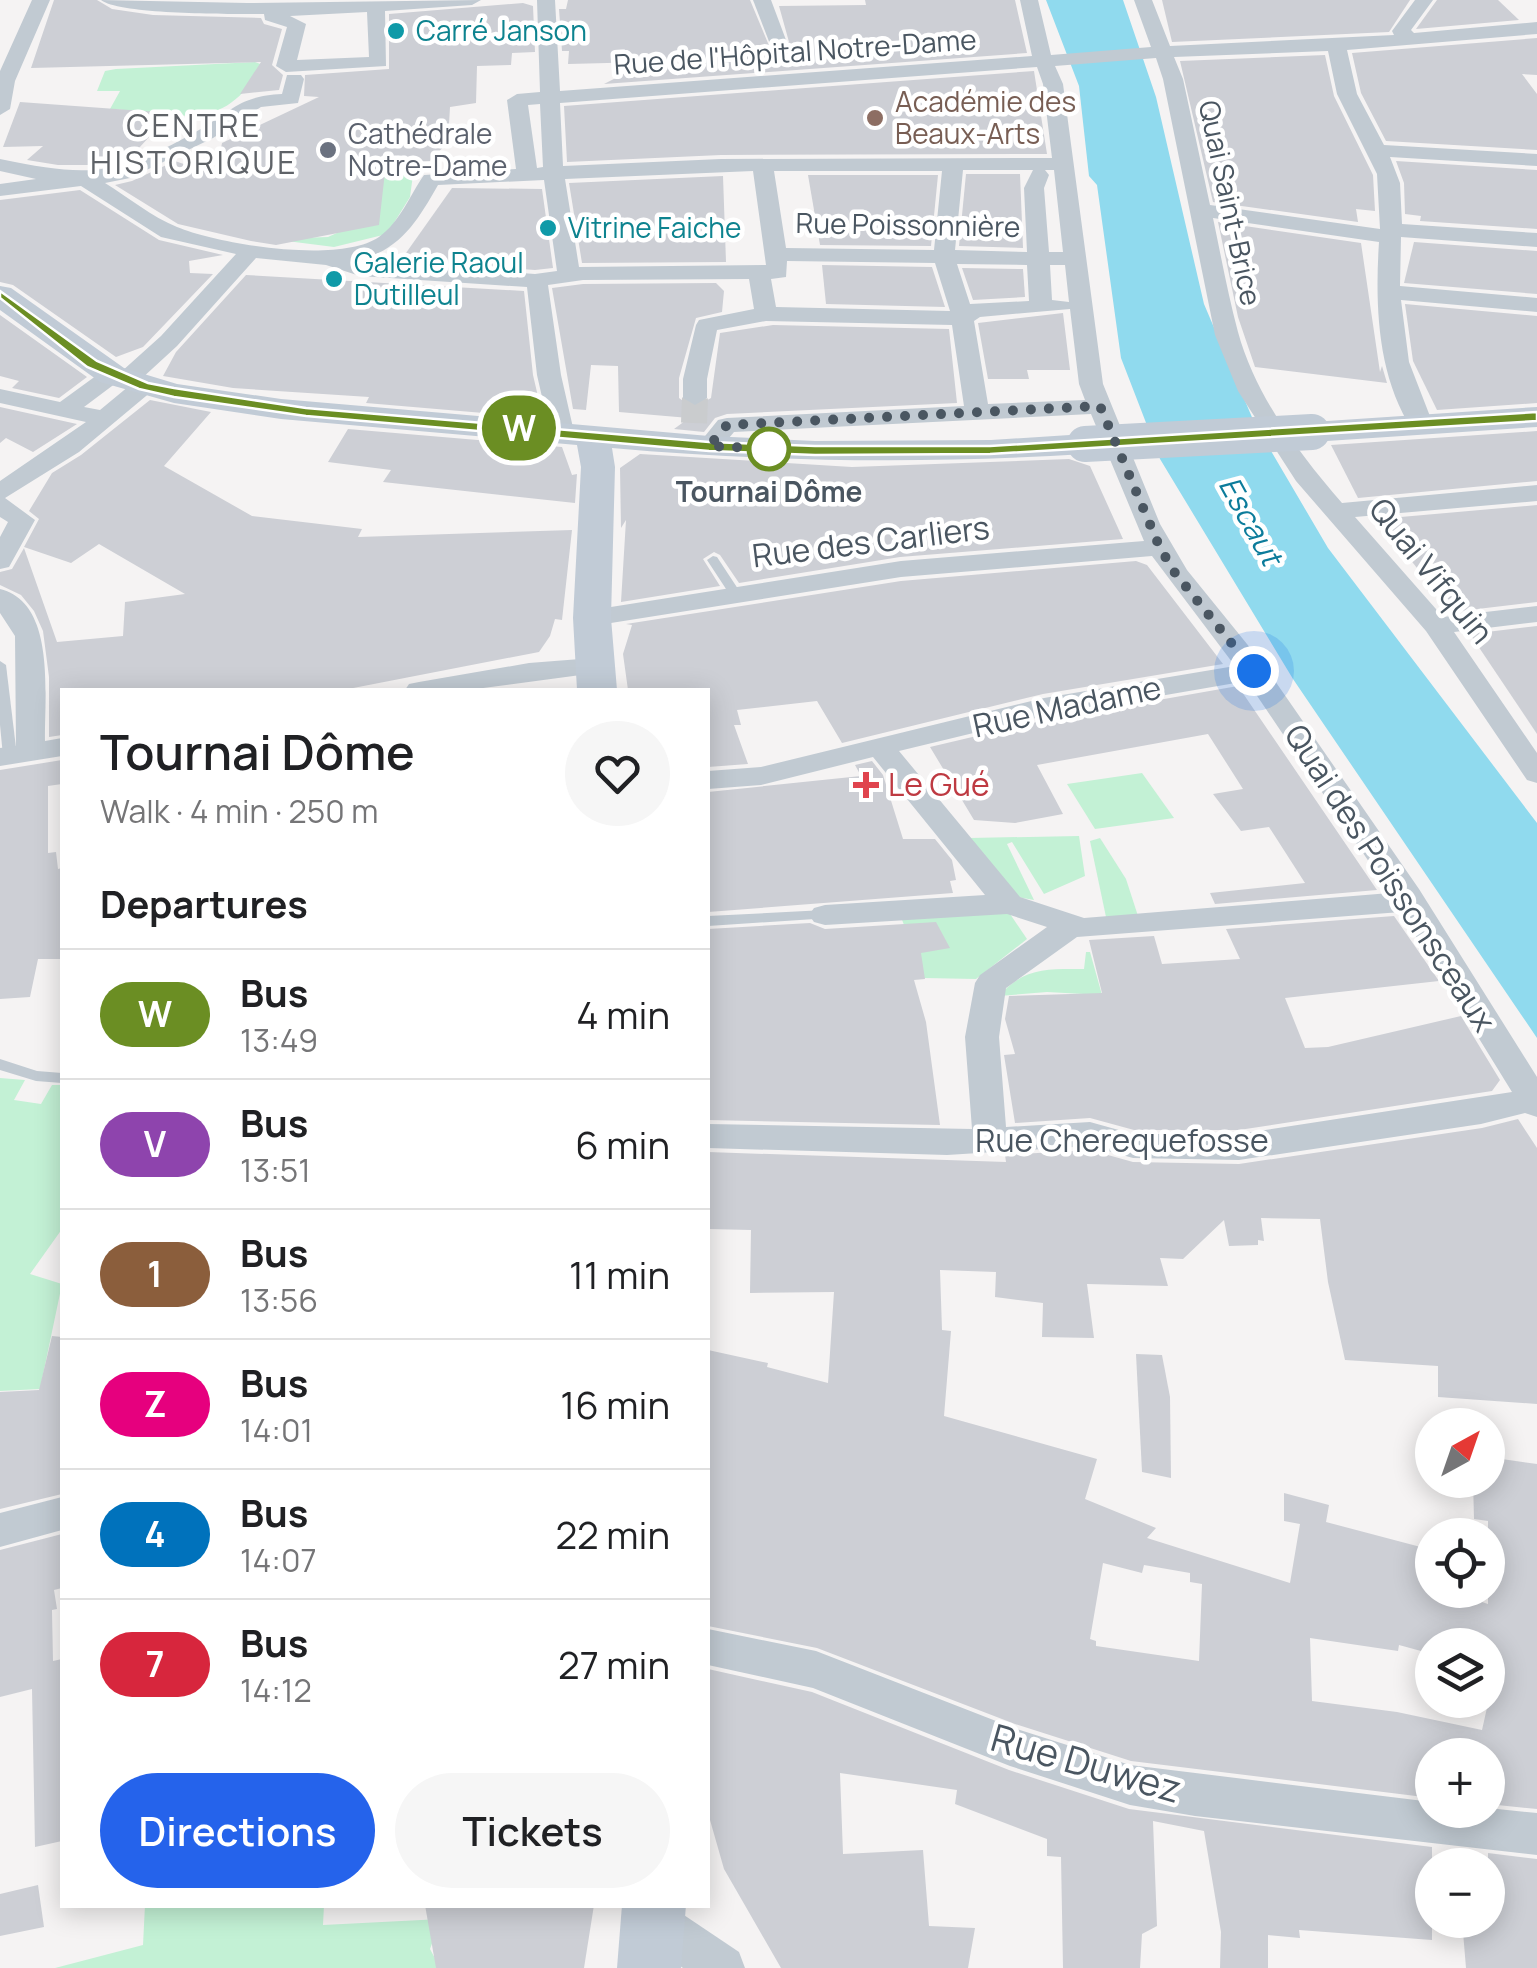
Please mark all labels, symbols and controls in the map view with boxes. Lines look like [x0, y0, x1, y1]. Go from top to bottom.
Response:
place label: Carré Janson [416, 11, 587, 49]
street label: Rue de l'Hôpital Notre-Dame [612, 19, 978, 83]
marker: Carré Janson [385, 20, 407, 42]
place label: Académie des Beaux-Arts [895, 82, 1076, 152]
street label: Quai Saint-Brice [1191, 97, 1271, 309]
district label: CENTRE HISTORIQUE [90, 103, 298, 184]
marker: Académie des Beaux-Arts [864, 107, 886, 129]
place label: Cathédrale Notre-Dame [348, 114, 507, 184]
marker: Cathédrale Notre-Dame [317, 139, 339, 161]
street label: Rue Poissonnière [795, 203, 1021, 245]
place label: Vitrine Faiche [568, 208, 741, 246]
marker: Vitrine Faiche [537, 217, 559, 239]
place label: Galerie Raoul Dutilleul [354, 243, 524, 313]
marker: Galerie Raoul Dutilleul [323, 268, 345, 290]
line badge: W [486, 396, 552, 460]
text: W [502, 404, 536, 452]
marker: Tournai Dôme [748, 428, 790, 470]
water label: Escaut [1210, 468, 1294, 575]
place label: Tournai Dôme [676, 472, 862, 510]
street label: Quai Vifquin [1359, 488, 1504, 653]
street label: Rue des Carliers [750, 505, 992, 577]
your location [1229, 646, 1279, 696]
street label: Rue Madame [969, 665, 1165, 747]
street label: Quai des Poissonsceaux [1275, 715, 1507, 1040]
text: Tournai Dôme [100, 719, 415, 784]
button: heart [565, 721, 670, 826]
place label: Le Gué [888, 762, 990, 806]
marker: Le Gué [853, 772, 879, 798]
text: Walk · 4 min · 250 m [100, 789, 378, 833]
text: Departures [100, 877, 308, 929]
text: Bus [240, 966, 308, 1018]
text: 4 min [576, 988, 670, 1040]
text: W [138, 990, 172, 1038]
text: 13:49 [240, 1018, 318, 1062]
text: Bus [240, 1096, 308, 1148]
text: 6 min [575, 1118, 670, 1170]
street label: Rue Cherequefosse [975, 1118, 1269, 1162]
text: V [144, 1120, 166, 1168]
text: 13:51 [240, 1148, 311, 1192]
text: Bus [240, 1226, 308, 1278]
text: 11 min [569, 1248, 670, 1300]
text: 1 [147, 1250, 163, 1298]
text: 13:56 [240, 1278, 318, 1322]
text: Bus [240, 1356, 308, 1408]
text: 16 min [560, 1378, 670, 1430]
text: Z [143, 1380, 167, 1428]
text: 14:01 [240, 1408, 313, 1452]
north arrow [1415, 1408, 1505, 1498]
map controls [1415, 1408, 1505, 1938]
text: Bus [240, 1486, 308, 1538]
text: 22 min [555, 1508, 670, 1560]
text: 4 [144, 1510, 166, 1558]
button: locate [1415, 1518, 1505, 1608]
text: 14:07 [240, 1538, 317, 1582]
text: Bus [240, 1616, 308, 1668]
button: layers [1415, 1628, 1505, 1718]
text: 27 min [558, 1638, 670, 1690]
text: 7 [146, 1640, 164, 1688]
text: 14:12 [240, 1668, 312, 1712]
street label: Rue Duwez [986, 1710, 1188, 1814]
button: + [1415, 1738, 1505, 1828]
button: Directions [100, 1773, 375, 1888]
button: Tickets [395, 1773, 670, 1888]
button: − [1415, 1848, 1505, 1938]

